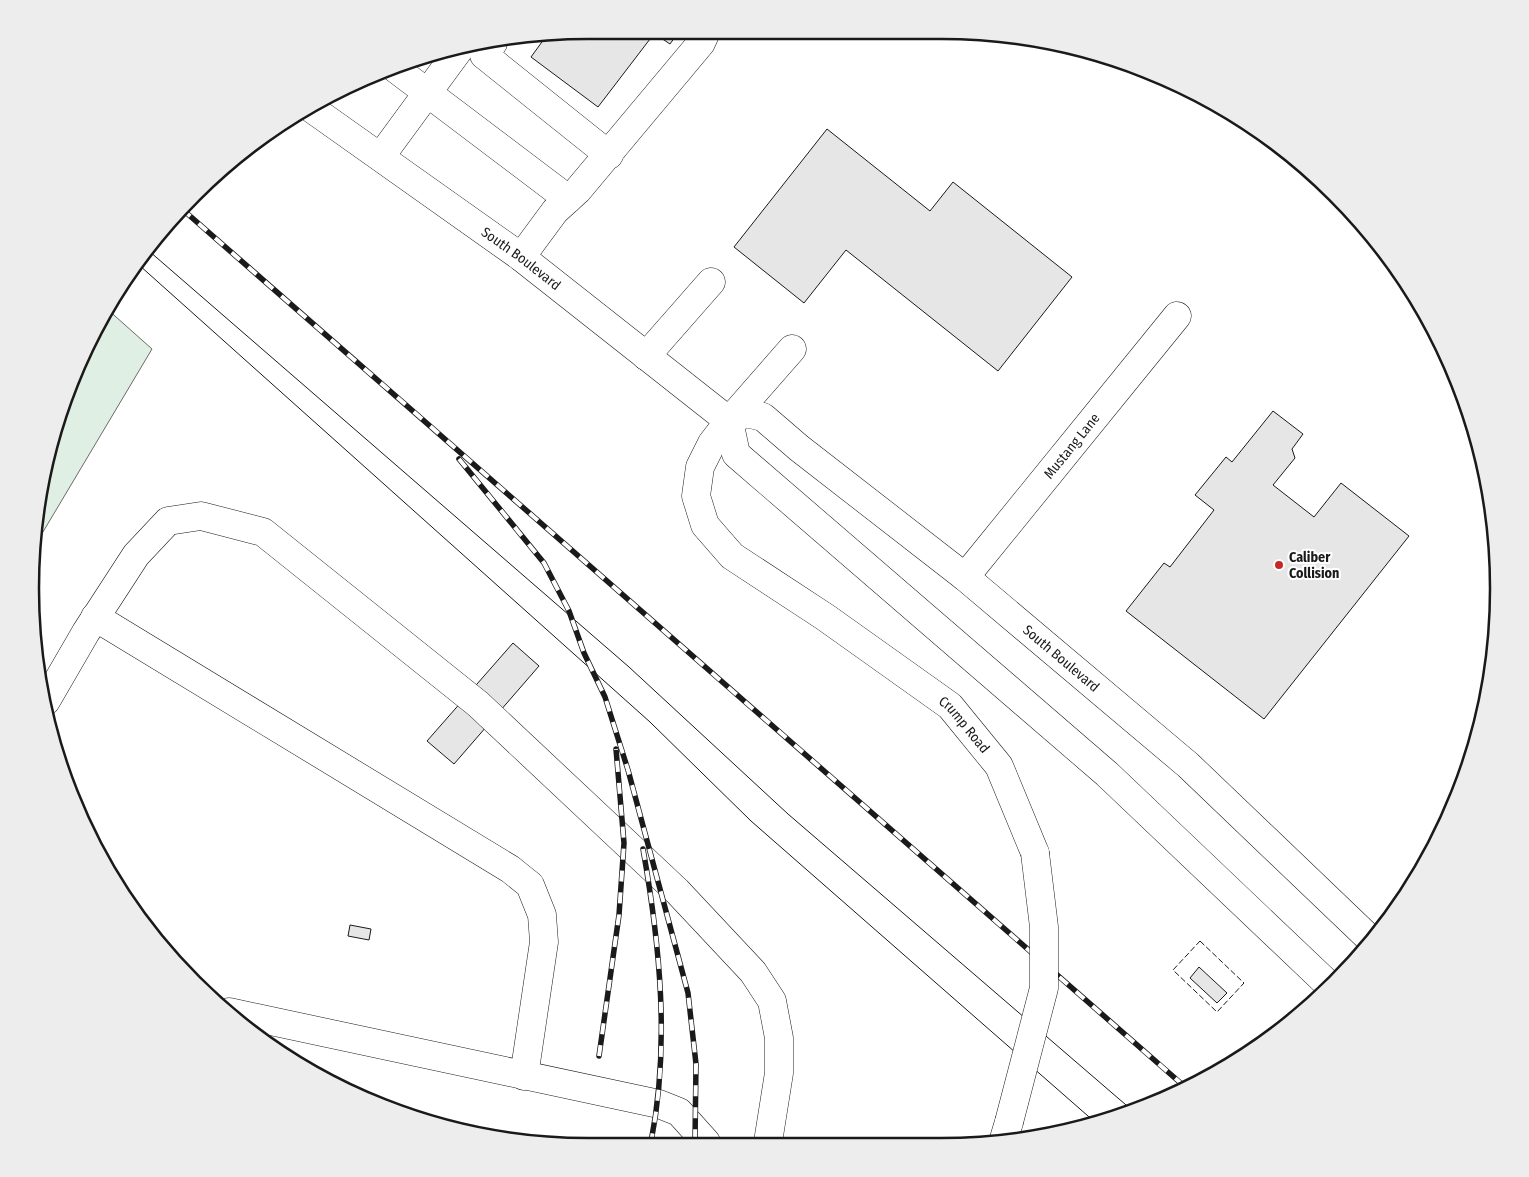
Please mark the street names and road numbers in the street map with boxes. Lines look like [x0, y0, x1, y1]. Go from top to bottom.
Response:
street label: South Boulevard [478, 224, 564, 294]
street label: Mustang Lane [1040, 410, 1104, 482]
street label: South Boulevard [1019, 622, 1103, 696]
street label: Crump Road [935, 693, 993, 757]

